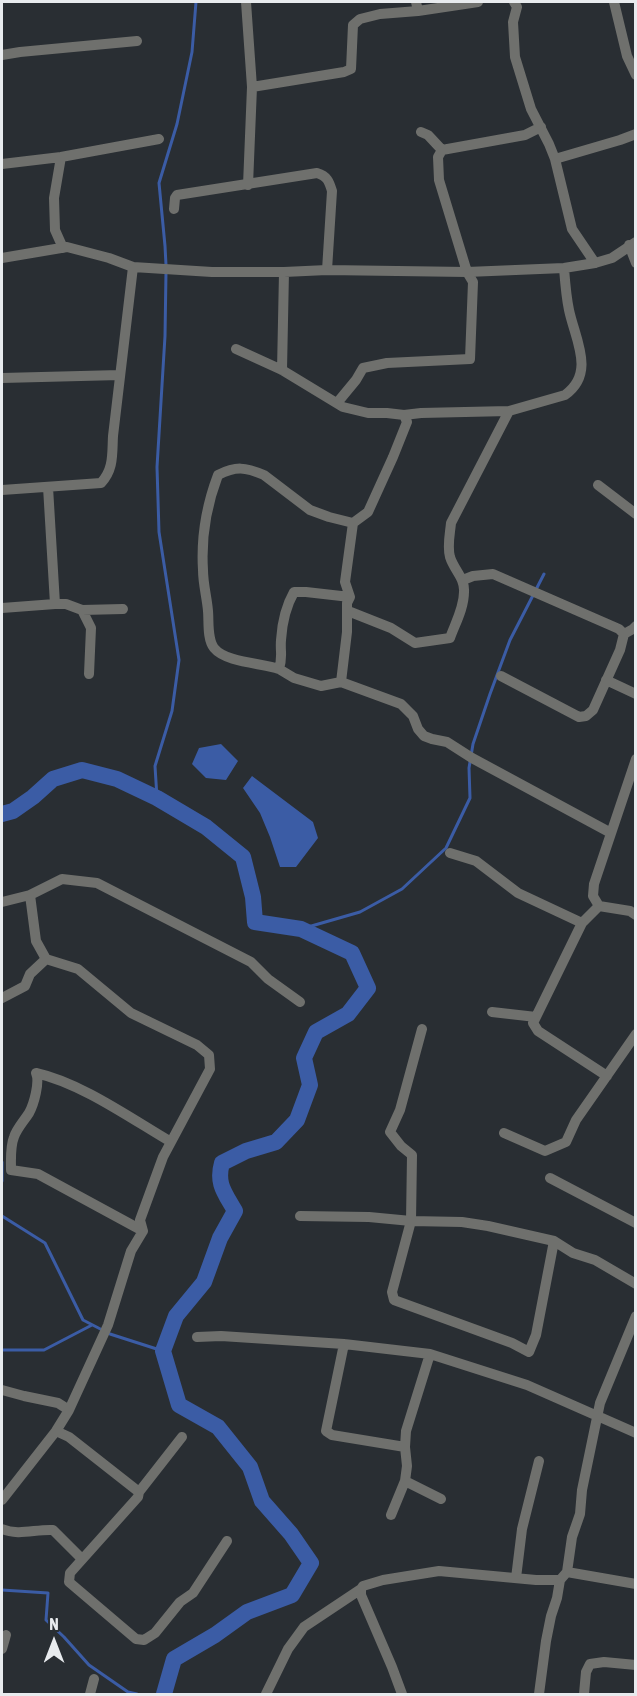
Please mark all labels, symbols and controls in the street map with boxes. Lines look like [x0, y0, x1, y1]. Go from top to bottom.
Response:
north arrow [24, 1612, 84, 1672]
text: N [49, 1615, 59, 1633]

